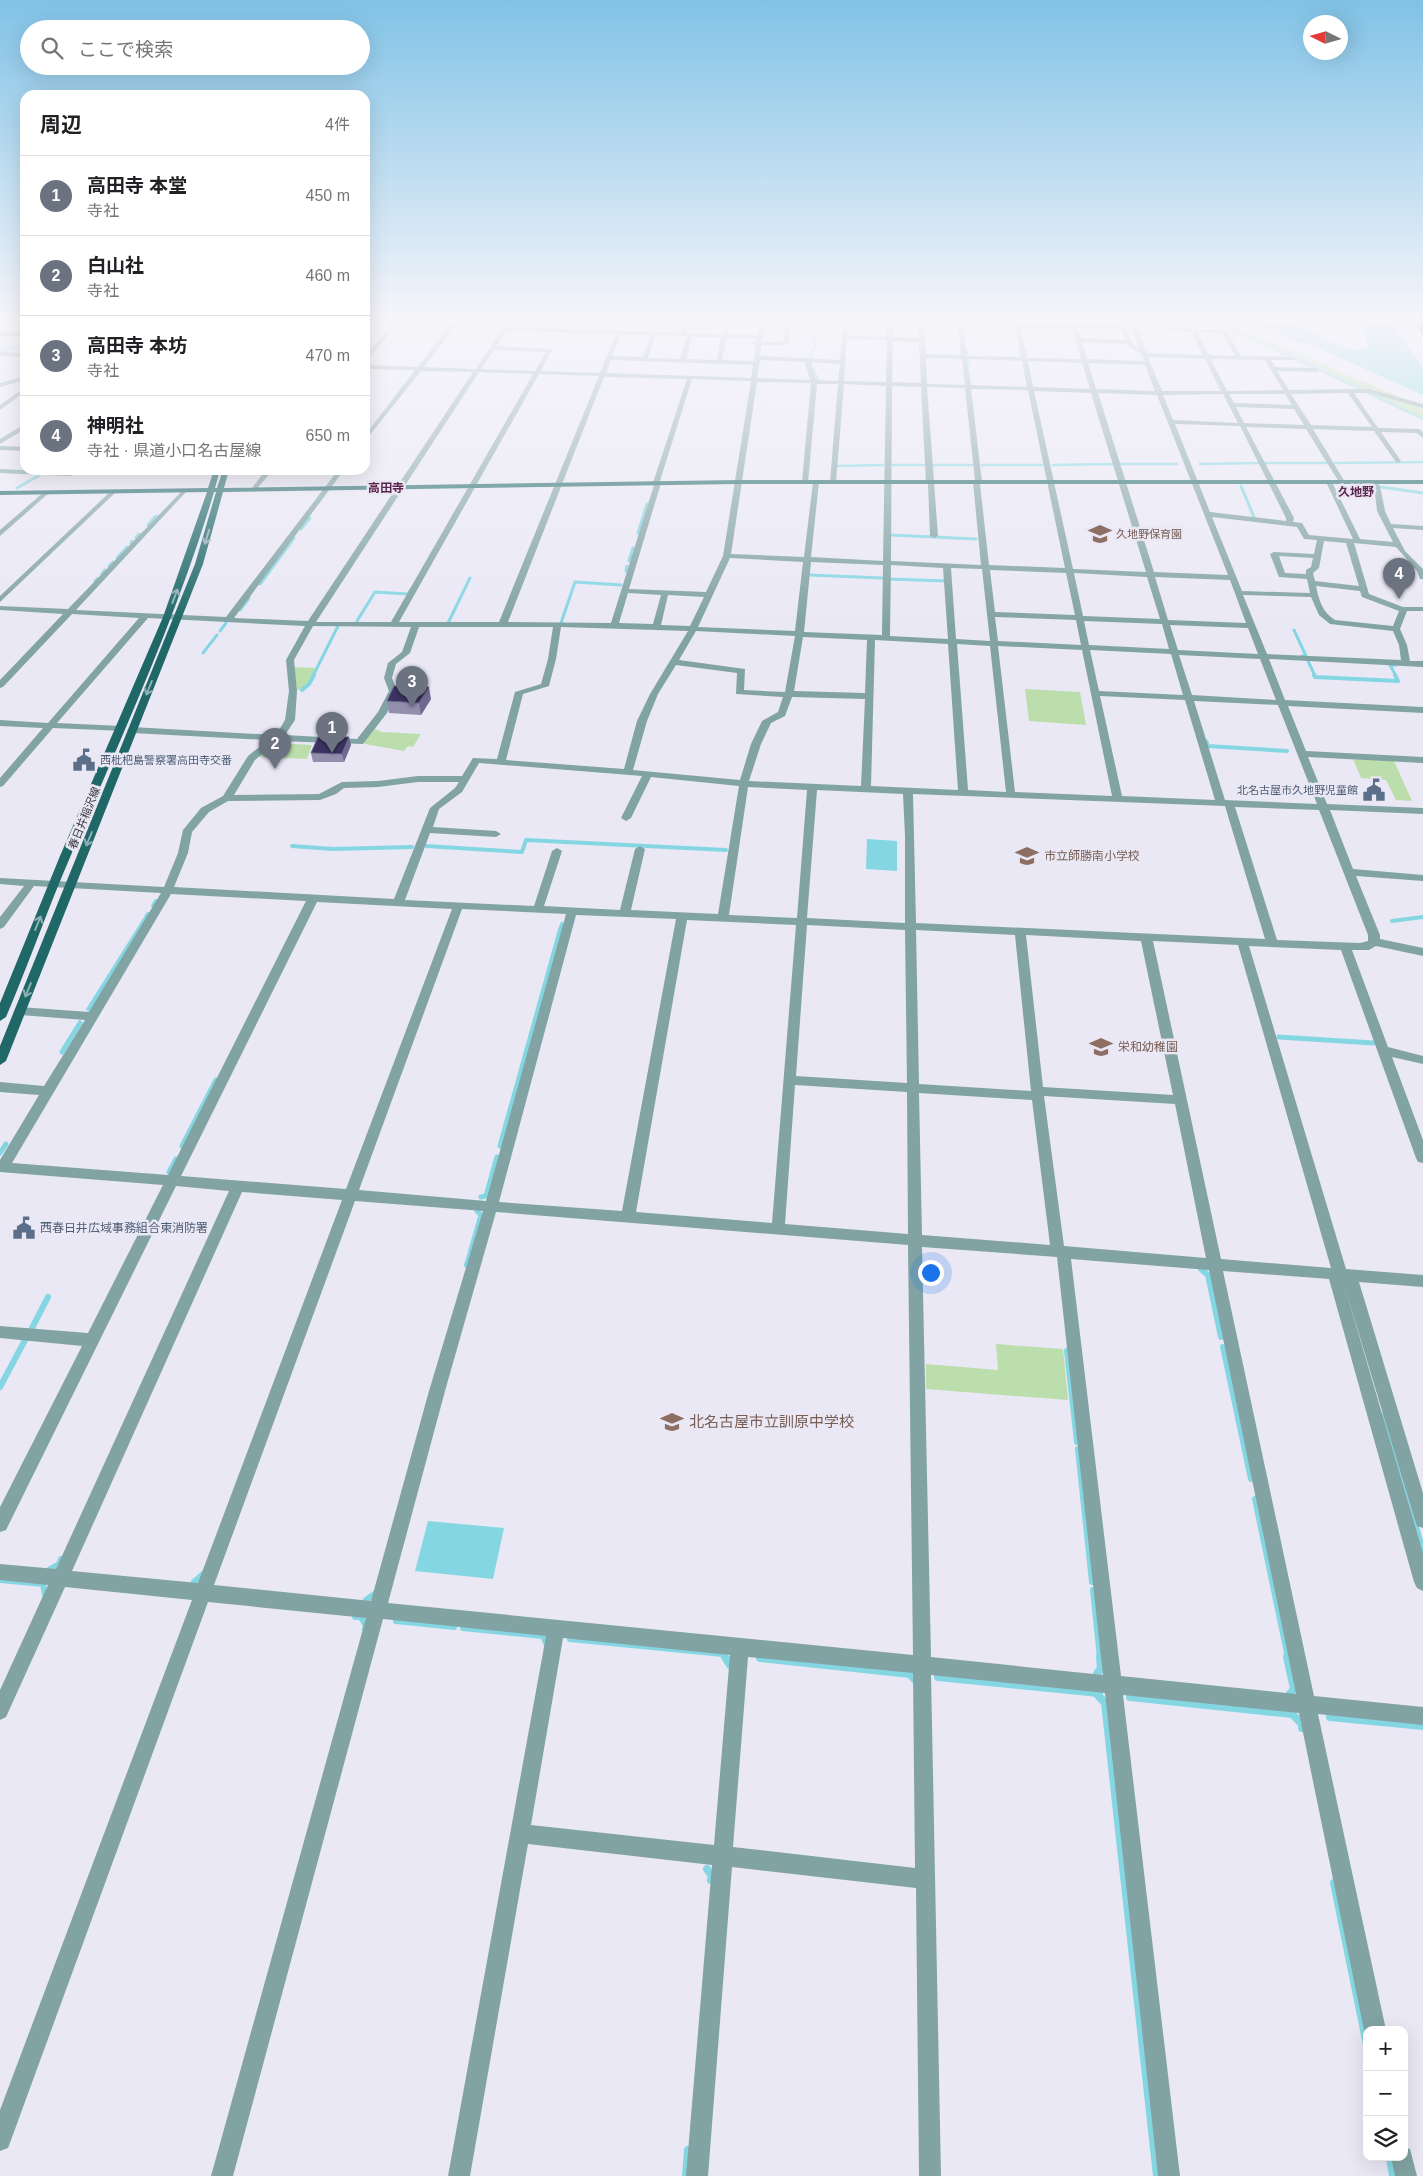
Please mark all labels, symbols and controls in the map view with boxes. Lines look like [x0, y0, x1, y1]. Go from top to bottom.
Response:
north arrow [1303, 15, 1348, 60]
search box [20, 20, 370, 75]
icon: search [38, 34, 66, 62]
text: ここで検索 [78, 39, 173, 60]
text: 周辺 [40, 113, 82, 136]
text: 4件 [325, 116, 350, 133]
text: 高田寺 本堂 [87, 175, 187, 196]
text: 1 [52, 187, 60, 204]
text: 450 m [306, 187, 350, 204]
text: 寺社 [87, 202, 119, 219]
text: 白山社 [87, 255, 144, 276]
text: 2 [52, 267, 60, 284]
text: 460 m [306, 267, 350, 284]
text: 寺社 [87, 282, 119, 299]
text: 高田寺 本坊 [87, 335, 187, 356]
text: 3 [52, 347, 60, 364]
text: 470 m [306, 347, 350, 364]
text: 寺社 [87, 362, 119, 379]
text: 神明社 [87, 415, 144, 436]
text: 4 [52, 427, 60, 444]
text: 650 m [306, 427, 350, 444]
text: 寺社 · 県道小口名古屋線 [87, 442, 261, 459]
district label: 高田寺 [368, 481, 404, 495]
district label: 久地野 [1338, 485, 1374, 499]
school or university icon: 久地野保育園 [1087, 521, 1113, 547]
one-way arrow [202, 528, 212, 544]
place label: 久地野保育園 [1116, 528, 1182, 540]
pin: 4 [1383, 558, 1415, 599]
one-way arrow [171, 589, 180, 604]
pin: 3 [396, 666, 428, 707]
one-way arrow [144, 680, 153, 696]
pin: 1 [316, 712, 348, 753]
pin: 2 [259, 728, 291, 769]
public building icon: 西枇杷島警察署高田寺交番 [71, 747, 97, 773]
place label: 西枇杷島警察署高田寺交番 [100, 754, 232, 766]
public building icon: 北名古屋市久地野児童館 [1361, 777, 1387, 803]
place label: 北名古屋市久地野児童館 [1237, 784, 1358, 796]
street label: 春日井稲沢線 [66, 785, 102, 851]
one-way arrow [83, 831, 93, 846]
school or university icon: 市立師勝南小学校 [1014, 843, 1040, 869]
place label: 市立師勝南小学校 [1044, 849, 1140, 863]
one-way arrow [34, 916, 43, 931]
one-way arrow [23, 982, 33, 997]
school or university icon: 栄和幼稚園 [1088, 1034, 1114, 1060]
place label: 栄和幼稚園 [1118, 1040, 1178, 1054]
public building icon: 西春日井広域事務組合東消防署 [11, 1215, 37, 1241]
place label: 西春日井広域事務組合東消防署 [40, 1221, 208, 1235]
your location [918, 1260, 944, 1286]
school or university icon: 北名古屋市立訓原中学校 [659, 1409, 685, 1435]
place label: 北名古屋市立訓原中学校 [689, 1413, 854, 1430]
map controls [1363, 2026, 1408, 2161]
button: + [1363, 2026, 1408, 2071]
button: − [1363, 2071, 1408, 2116]
button: layers [1363, 2116, 1408, 2161]

